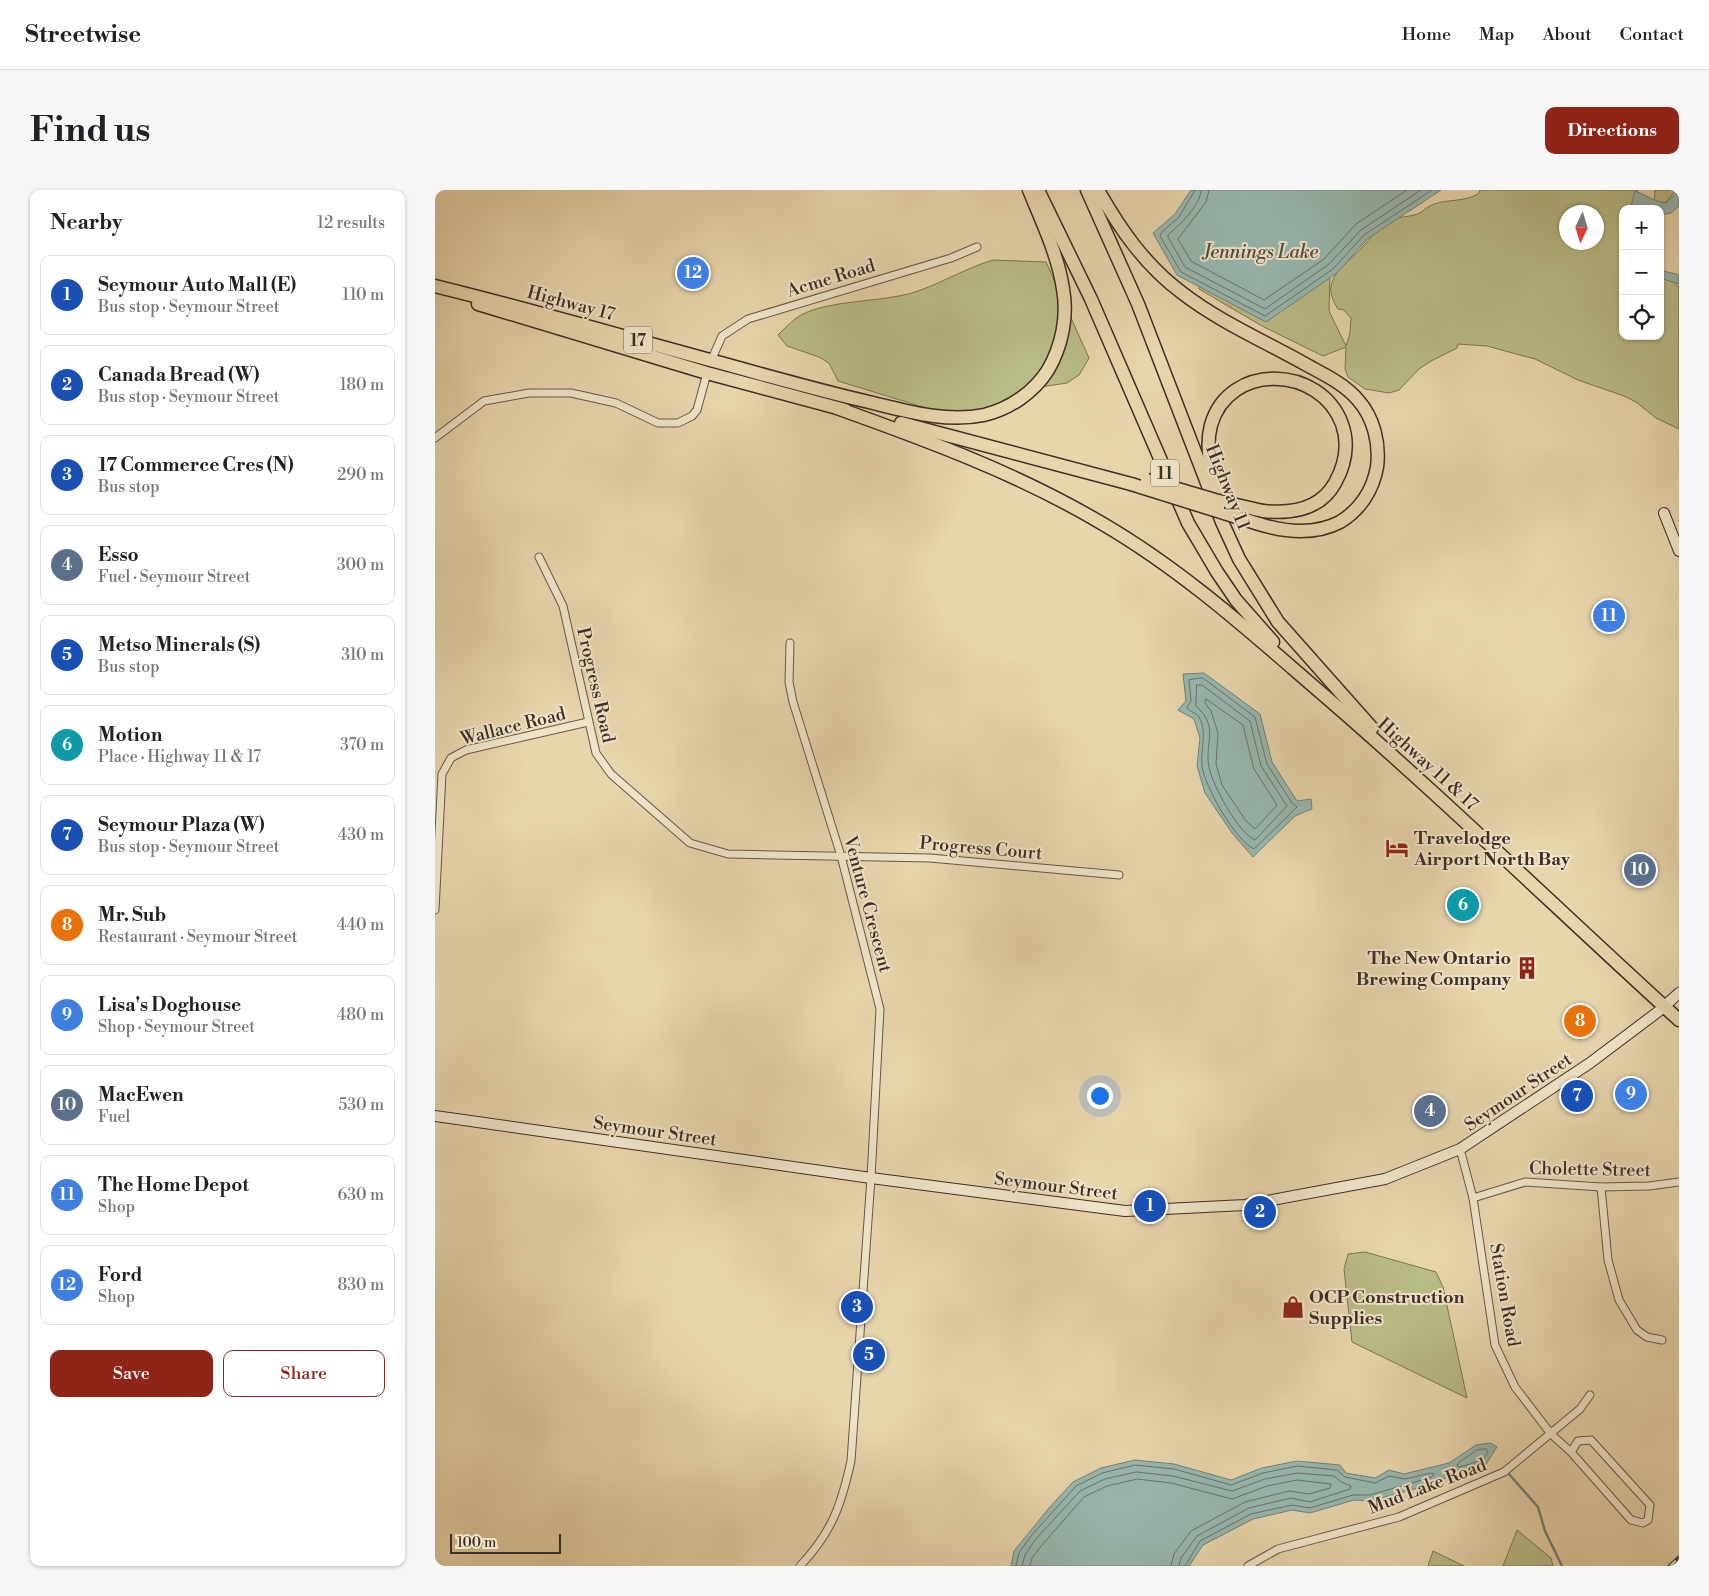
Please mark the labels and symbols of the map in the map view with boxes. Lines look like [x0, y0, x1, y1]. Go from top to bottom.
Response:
north arrow [1559, 205, 1604, 250]
water label: Jennings Lake [1202, 240, 1319, 264]
pin: 12 [677, 254, 709, 292]
street label: Acme Road [783, 254, 879, 303]
street label: Highway 17 [524, 281, 617, 326]
road number: 17 [624, 326, 652, 354]
street label: Highway 11 [1200, 441, 1255, 534]
road number: 11 [1151, 460, 1179, 486]
pin: 11 [1593, 597, 1625, 635]
street label: Progress Road [571, 625, 620, 746]
street label: Wallace Road [457, 702, 569, 751]
street label: Highway 11 & 17 [1372, 713, 1483, 816]
place label: Travelodge Airport North Bay [1413, 827, 1571, 871]
street label: Venture Crescent [838, 832, 897, 976]
street label: Progress Court [919, 832, 1044, 865]
hotel icon: Travelodge Airport North Bay [1384, 835, 1410, 861]
pin: 10 [1624, 851, 1656, 889]
pin: 6 [1447, 886, 1479, 924]
place label: The New Ontario Brewing Company [1356, 947, 1512, 991]
building icon: The New Ontario Brewing Company [1514, 955, 1540, 981]
pin: 8 [1564, 1002, 1596, 1040]
street label: Seymour Street [1460, 1048, 1577, 1137]
pin: 9 [1615, 1075, 1647, 1113]
pin: 7 [1561, 1077, 1593, 1115]
your location [1087, 1083, 1113, 1109]
pin: 4 [1414, 1092, 1446, 1130]
street label: Seymour Street [592, 1111, 719, 1152]
street label: Cholette Street [1529, 1157, 1652, 1182]
street label: Seymour Street [993, 1167, 1120, 1206]
pin: 1 [1134, 1187, 1166, 1225]
pin: 2 [1244, 1193, 1276, 1231]
street label: Station Road [1484, 1242, 1525, 1349]
place label: OCP Construction Supplies [1309, 1286, 1465, 1330]
pin: 3 [841, 1288, 873, 1326]
shop icon: OCP Construction Supplies [1280, 1294, 1306, 1320]
pin: 5 [853, 1336, 885, 1374]
street label: Mud Lake Road [1365, 1453, 1490, 1520]
scale bar [450, 1531, 561, 1554]

